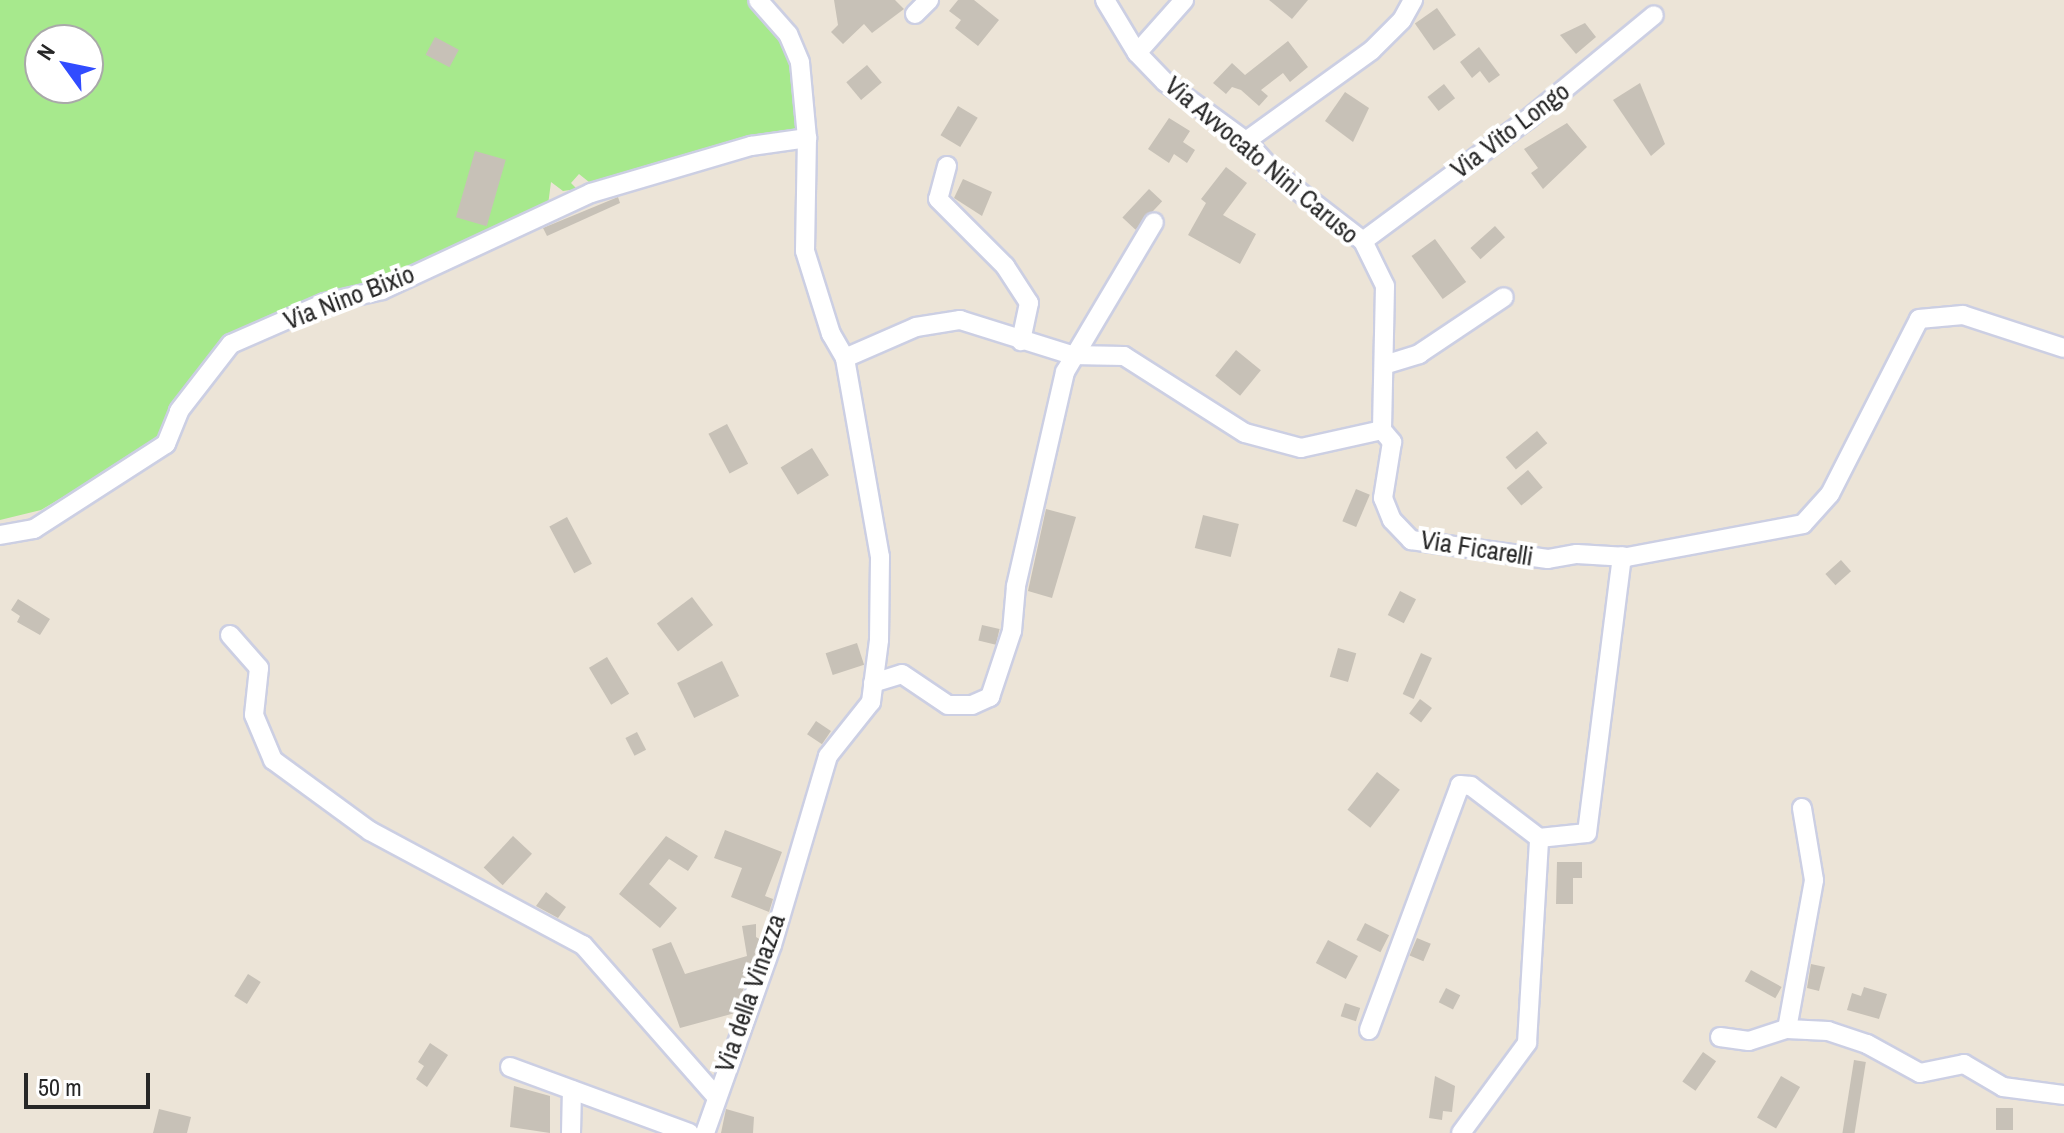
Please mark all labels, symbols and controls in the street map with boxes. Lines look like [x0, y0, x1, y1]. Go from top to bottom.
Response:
north arrow [24, 24, 104, 104]
text: N [29, 38, 62, 66]
street label: Via Avvocato Ninì Caruso [1158, 69, 1366, 251]
street label: Via Vito Longo [1445, 75, 1575, 185]
street label: Via Nino Bixio [279, 258, 419, 336]
street label: Via Ficarelli [1419, 524, 1535, 572]
street label: Via della Vinazza [708, 910, 792, 1076]
scale bar [28, 1057, 154, 1107]
text: 50 m [38, 1071, 82, 1103]

